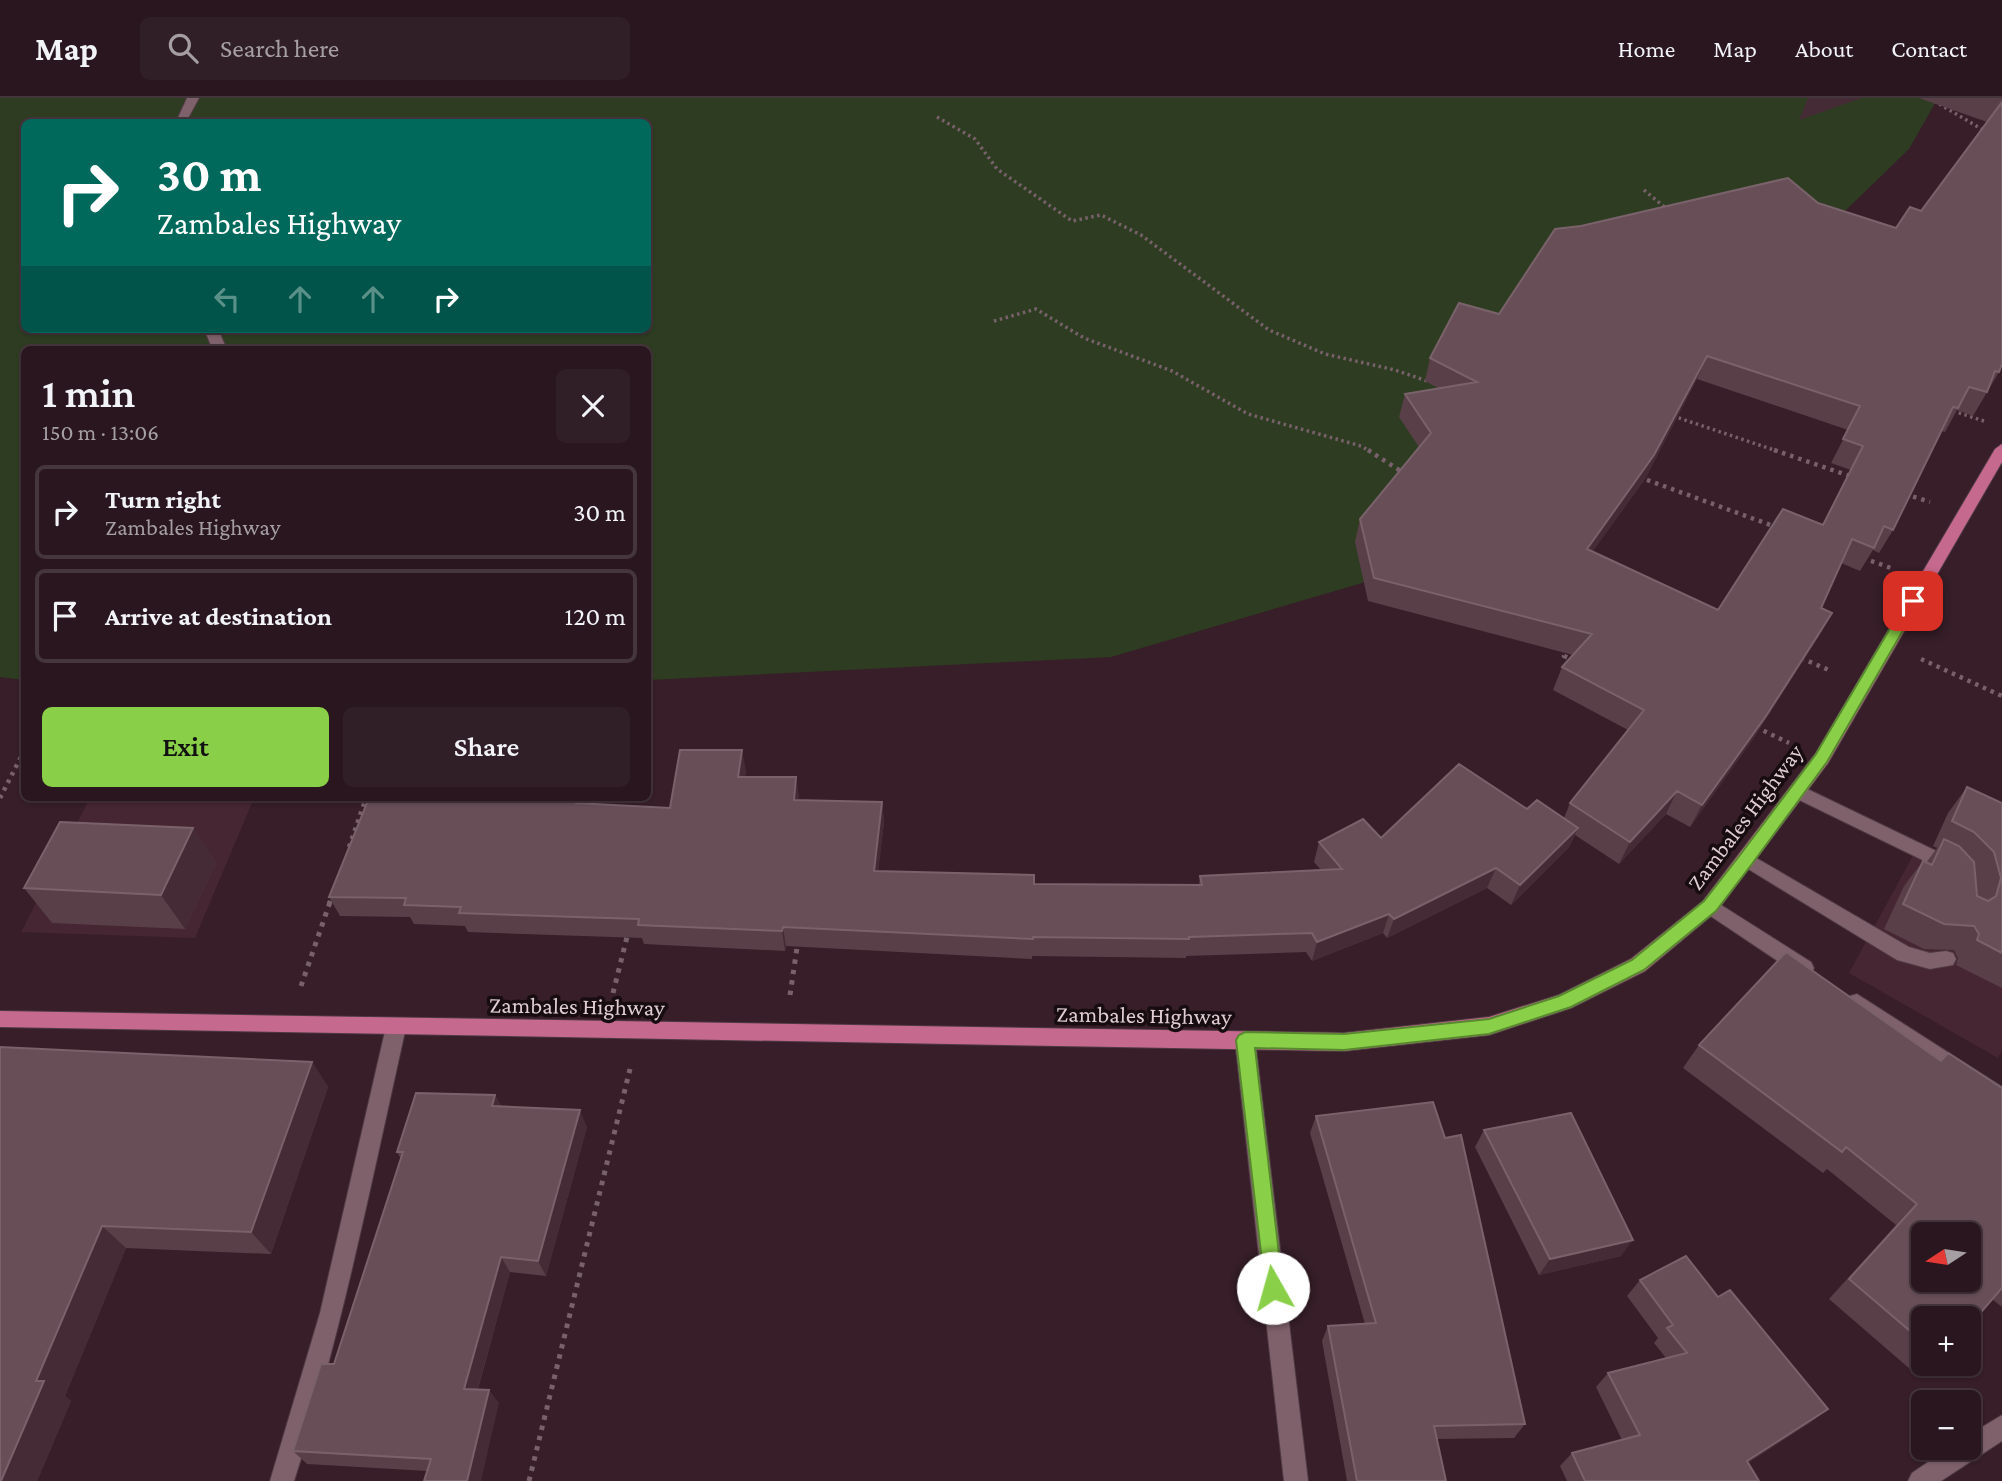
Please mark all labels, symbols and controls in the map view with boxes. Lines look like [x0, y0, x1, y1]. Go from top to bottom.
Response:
search box [140, 17, 630, 80]
icon: search [164, 29, 202, 67]
text: Map [35, 30, 98, 67]
text: Search here [220, 34, 339, 63]
text: Home [1618, 35, 1675, 62]
text: Map [1713, 35, 1757, 62]
text: About [1795, 35, 1853, 62]
text: Contact [1891, 35, 1967, 62]
icon: right [42, 147, 133, 238]
text: 30 m [157, 147, 262, 202]
text: Zambales Highway [157, 205, 401, 241]
icon: left [208, 280, 246, 318]
icon: ahead [281, 280, 319, 318]
icon: ahead [354, 280, 392, 318]
icon: right [427, 280, 465, 318]
text: 1 min [42, 369, 135, 416]
button: close [556, 369, 630, 443]
text: 150 m · 13:06 [42, 419, 159, 445]
text: Turn right [105, 485, 221, 514]
icon: right [46, 493, 84, 531]
text: 30 m [573, 498, 626, 527]
text: Zambales Highway [105, 514, 281, 540]
pin [1883, 571, 1943, 631]
icon: arrive [1894, 582, 1932, 620]
icon: arrive [46, 597, 84, 635]
text: Arrive at destination [105, 602, 332, 631]
text: 120 m [565, 602, 626, 631]
button: Exit [42, 707, 329, 787]
button: Share [343, 707, 630, 787]
street label: Zambales Highway [1682, 739, 1808, 895]
street label: Zambales Highway [489, 991, 665, 1021]
street label: Zambales Highway [1056, 1000, 1232, 1030]
north arrow [1911, 1222, 1981, 1292]
map controls [1911, 1222, 1981, 1460]
position arrow [1236, 1251, 1310, 1325]
button: + [1911, 1306, 1981, 1376]
button: − [1911, 1390, 1981, 1460]

